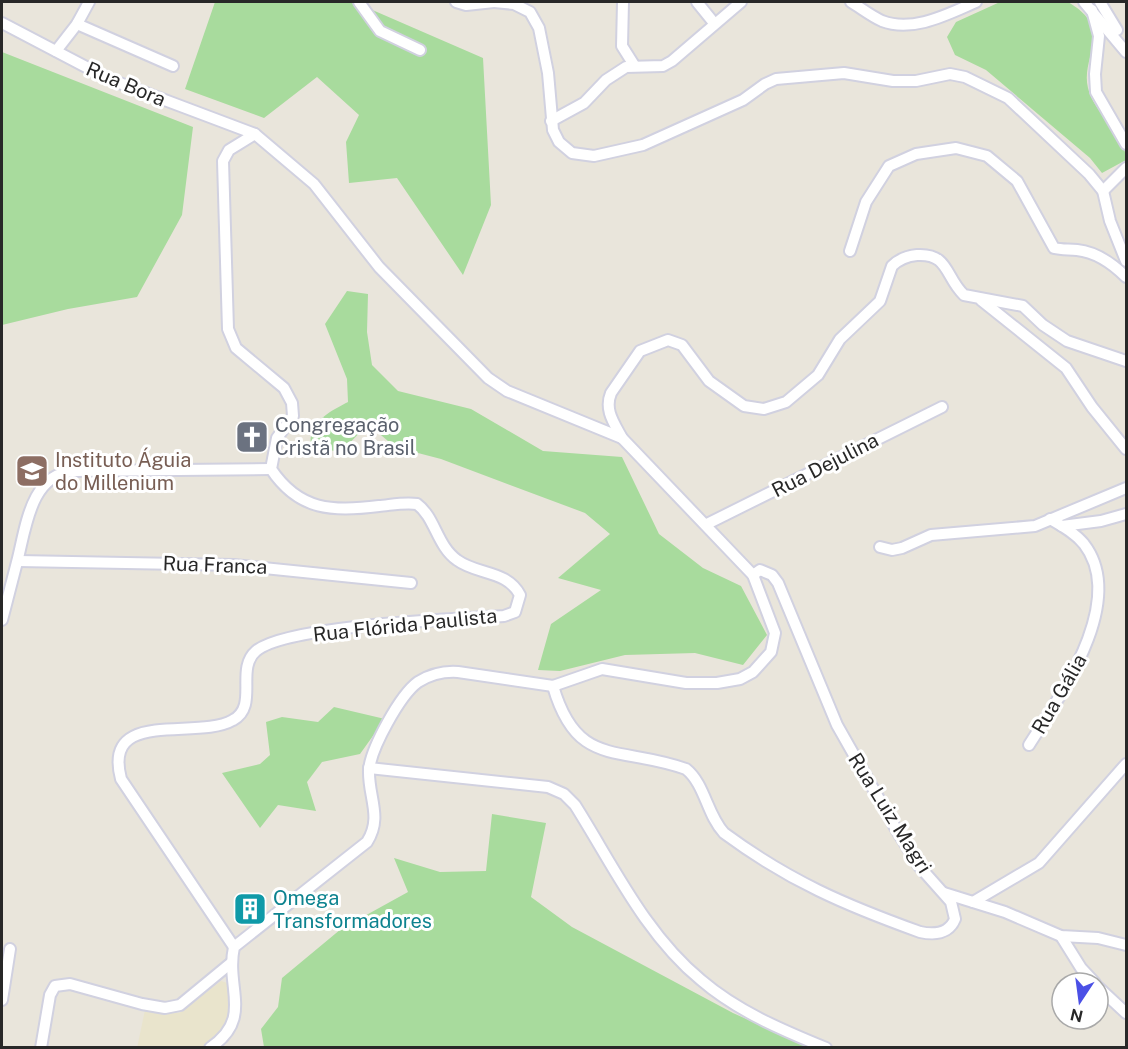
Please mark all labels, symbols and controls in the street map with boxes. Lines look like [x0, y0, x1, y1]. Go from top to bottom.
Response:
street label: Rua Bora [83, 57, 169, 111]
place label: Congregação Cristã no Brasil [275, 413, 416, 460]
church icon: Congregação Cristã no Brasil [234, 419, 270, 455]
street label: Rua Dejulina [768, 428, 882, 502]
place label: Instituto Águia do Millenium [55, 447, 191, 495]
school or university icon: Instituto Águia do Millenium [14, 453, 50, 489]
street label: Rua Franca [162, 551, 268, 579]
street label: Rua Flórida Paulista [312, 603, 498, 647]
street label: Rua Gália [1026, 650, 1092, 738]
street label: Rua Luiz Magri [843, 748, 937, 878]
place label: Omega Transformadores [273, 886, 432, 933]
building icon: Omega Transformadores [232, 891, 268, 927]
north arrow [1050, 971, 1110, 1031]
text: N [1069, 1004, 1085, 1026]

